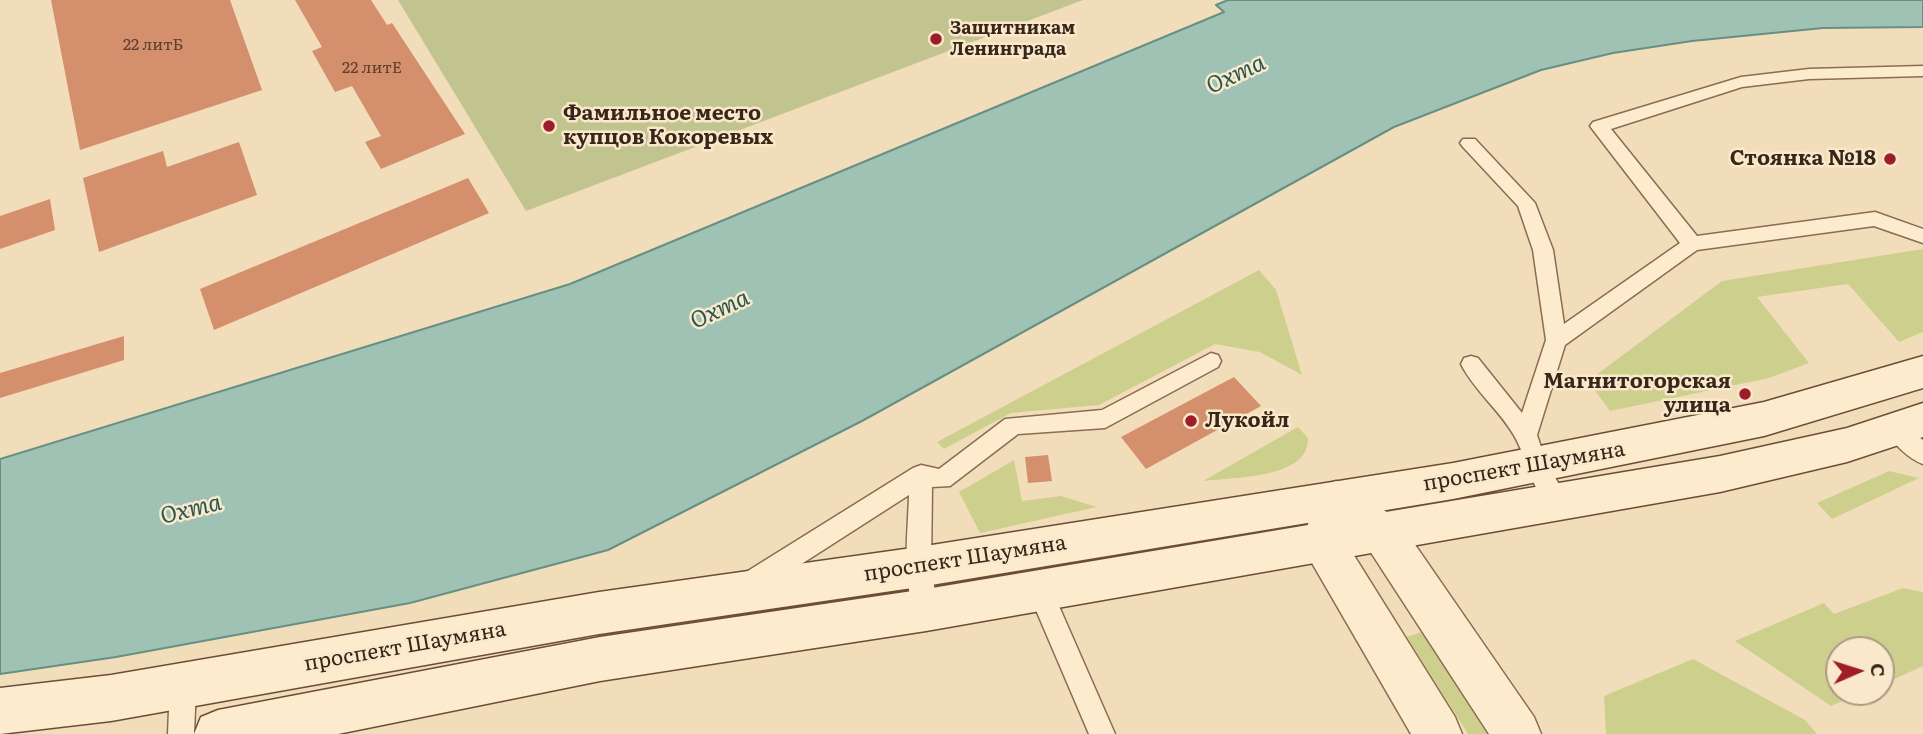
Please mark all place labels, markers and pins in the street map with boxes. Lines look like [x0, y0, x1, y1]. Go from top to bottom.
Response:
place label: Защитникам Ленинграда [950, 18, 1075, 60]
marker: Защитникам Ленинграда [928, 31, 944, 47]
place label: Фамильное место купцов Кокоревых [563, 101, 773, 151]
marker: Фамильное место купцов Кокоревых [541, 118, 557, 134]
place label: Стоянка №18 [1730, 146, 1876, 172]
marker: Стоянка №18 [1882, 151, 1898, 167]
place label: Магнитогорская улица [1543, 369, 1731, 419]
marker: Магнитогорская улица [1737, 386, 1753, 402]
place label: Лукойл [1205, 408, 1289, 434]
marker: Лукойл [1183, 413, 1199, 429]

